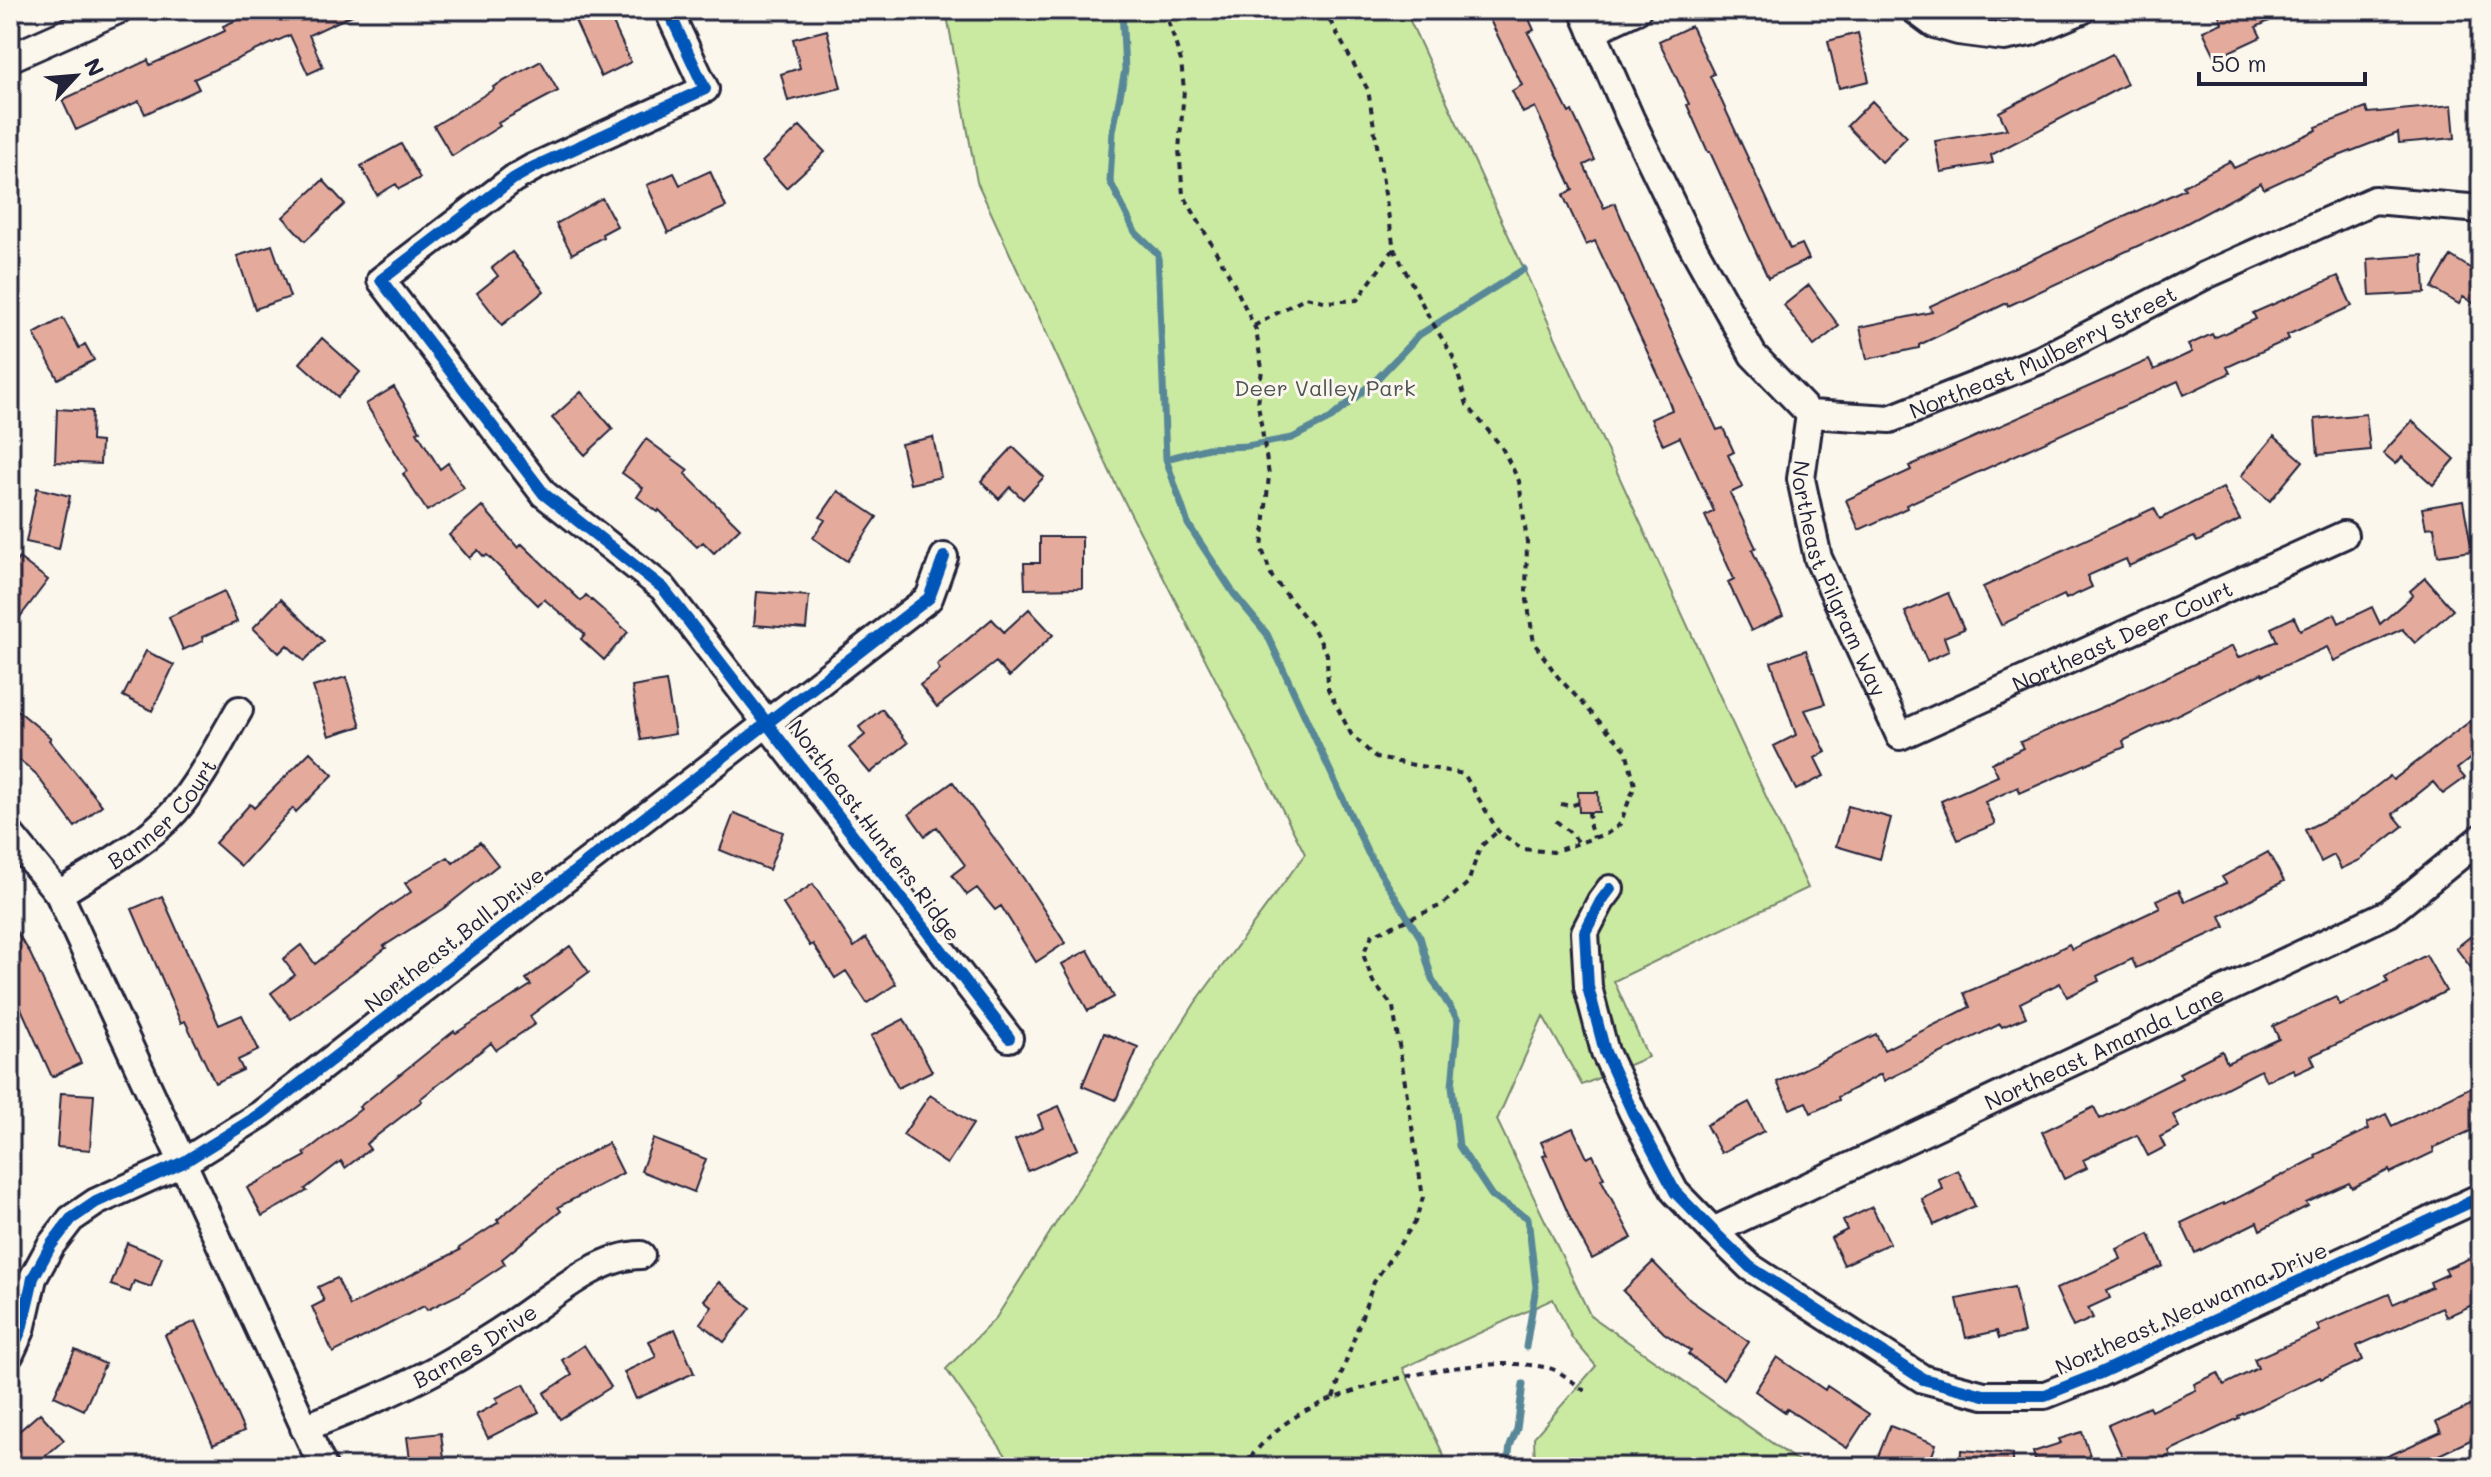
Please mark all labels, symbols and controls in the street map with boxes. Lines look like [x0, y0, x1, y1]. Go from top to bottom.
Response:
north arrow [36, 36, 116, 116]
scale bar [2199, 36, 2365, 86]
text: 50 m [2211, 47, 2267, 78]
text: N [78, 53, 111, 81]
street label: Northeast Mulberry Street [1905, 278, 2181, 425]
park label: Deer Valley Park [1234, 373, 1416, 402]
street label: Northeast Pilgram Way [1786, 459, 1894, 701]
street label: Northeast Deer Court [2007, 573, 2237, 698]
street label: Northeast Hunters Ridge [782, 713, 968, 947]
street label: Banner Court [102, 753, 222, 875]
street label: Northeast Ball Drive [358, 860, 550, 1018]
street label: Northeast Amanda Lane [1979, 978, 2229, 1116]
street label: Northeast Neawanna Drive [2050, 1235, 2332, 1381]
street label: Barnes Drive [408, 1296, 542, 1394]

